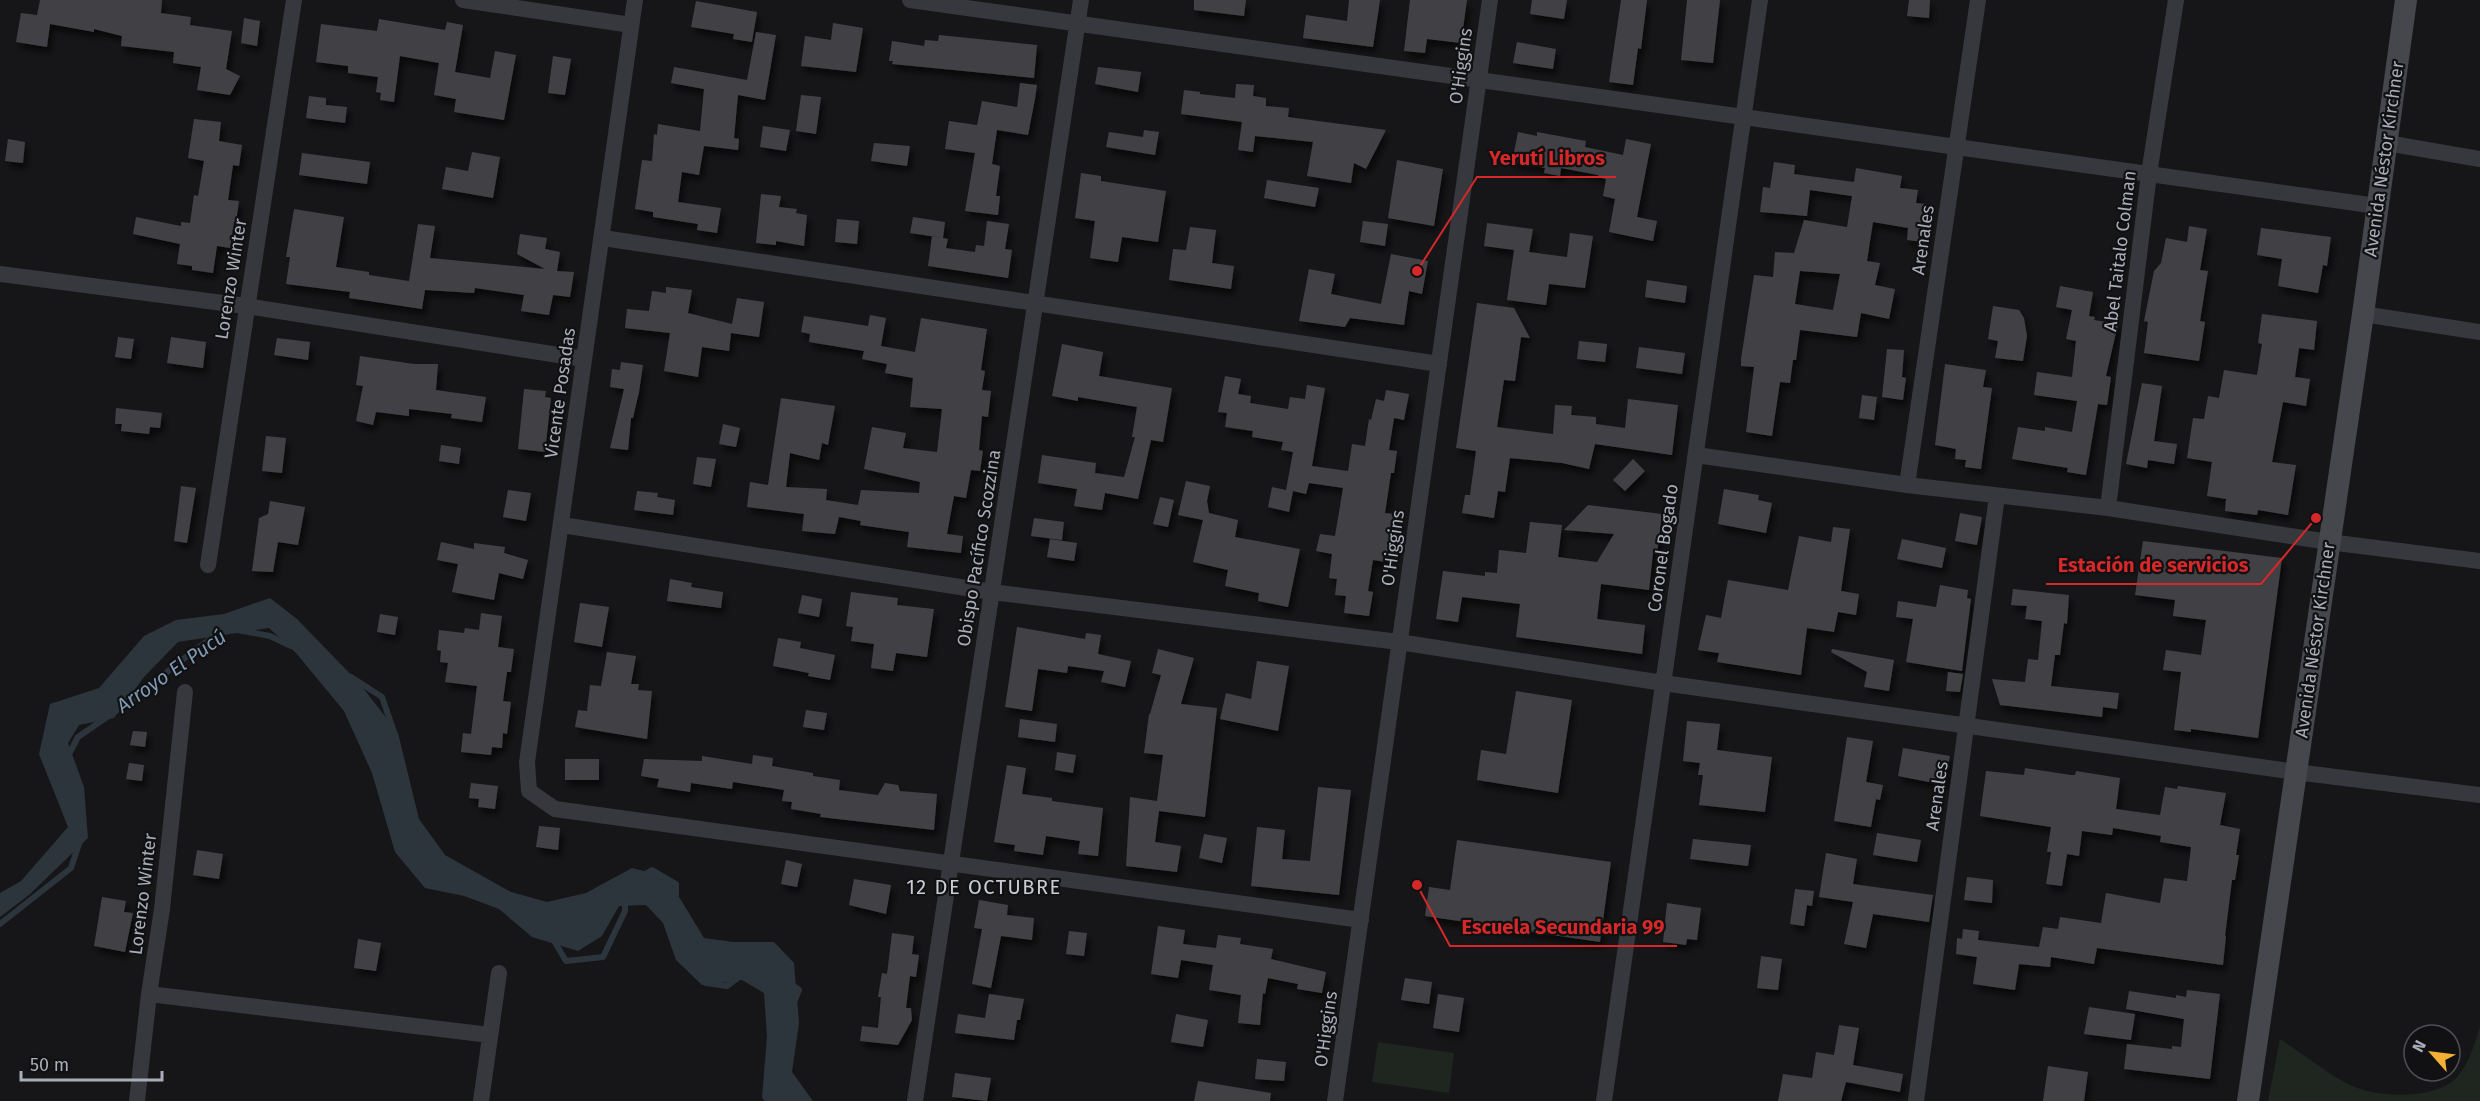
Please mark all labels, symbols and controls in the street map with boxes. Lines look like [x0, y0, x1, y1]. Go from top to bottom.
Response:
street label: O'Higgins [1445, 27, 1477, 105]
street label: Avenida Néstor Kirchner [2359, 60, 2409, 258]
callout: Yerutí Libros [1477, 139, 1616, 177]
text: Yerutí Libros [1488, 146, 1605, 170]
street label: Abel Taitalo Colman [2099, 169, 2141, 333]
street label: Arenales [1907, 204, 1939, 276]
street label: Lorenzo Winter [211, 217, 251, 341]
street label: Vicente Posadas [540, 326, 580, 460]
street label: Obispo Pacífico Scozzina [953, 448, 1005, 648]
street label: Coronel Bogado [1643, 483, 1683, 613]
street label: O'Higgins [1377, 509, 1409, 587]
street label: Avenida Néstor Kirchner [2290, 541, 2340, 739]
callout: Estación de servicios [2046, 546, 2261, 584]
text: Estación de servicios [2058, 553, 2249, 577]
water label: Arroyo El Pucú [111, 624, 231, 718]
street label: Arenales [1921, 760, 1953, 832]
street label: Lorenzo Winter [125, 832, 161, 956]
district label: 12 DE OCTUBRE [906, 875, 1062, 899]
callout: Escuela Secundaria 99 [1450, 908, 1677, 946]
text: Escuela Secundaria 99 [1461, 915, 1665, 939]
street label: O'Higgins [1310, 990, 1342, 1068]
north arrow [2402, 1023, 2462, 1083]
text: N [2408, 1037, 2430, 1055]
scale bar [21, 1044, 162, 1082]
text: 50 m [30, 1054, 69, 1076]

